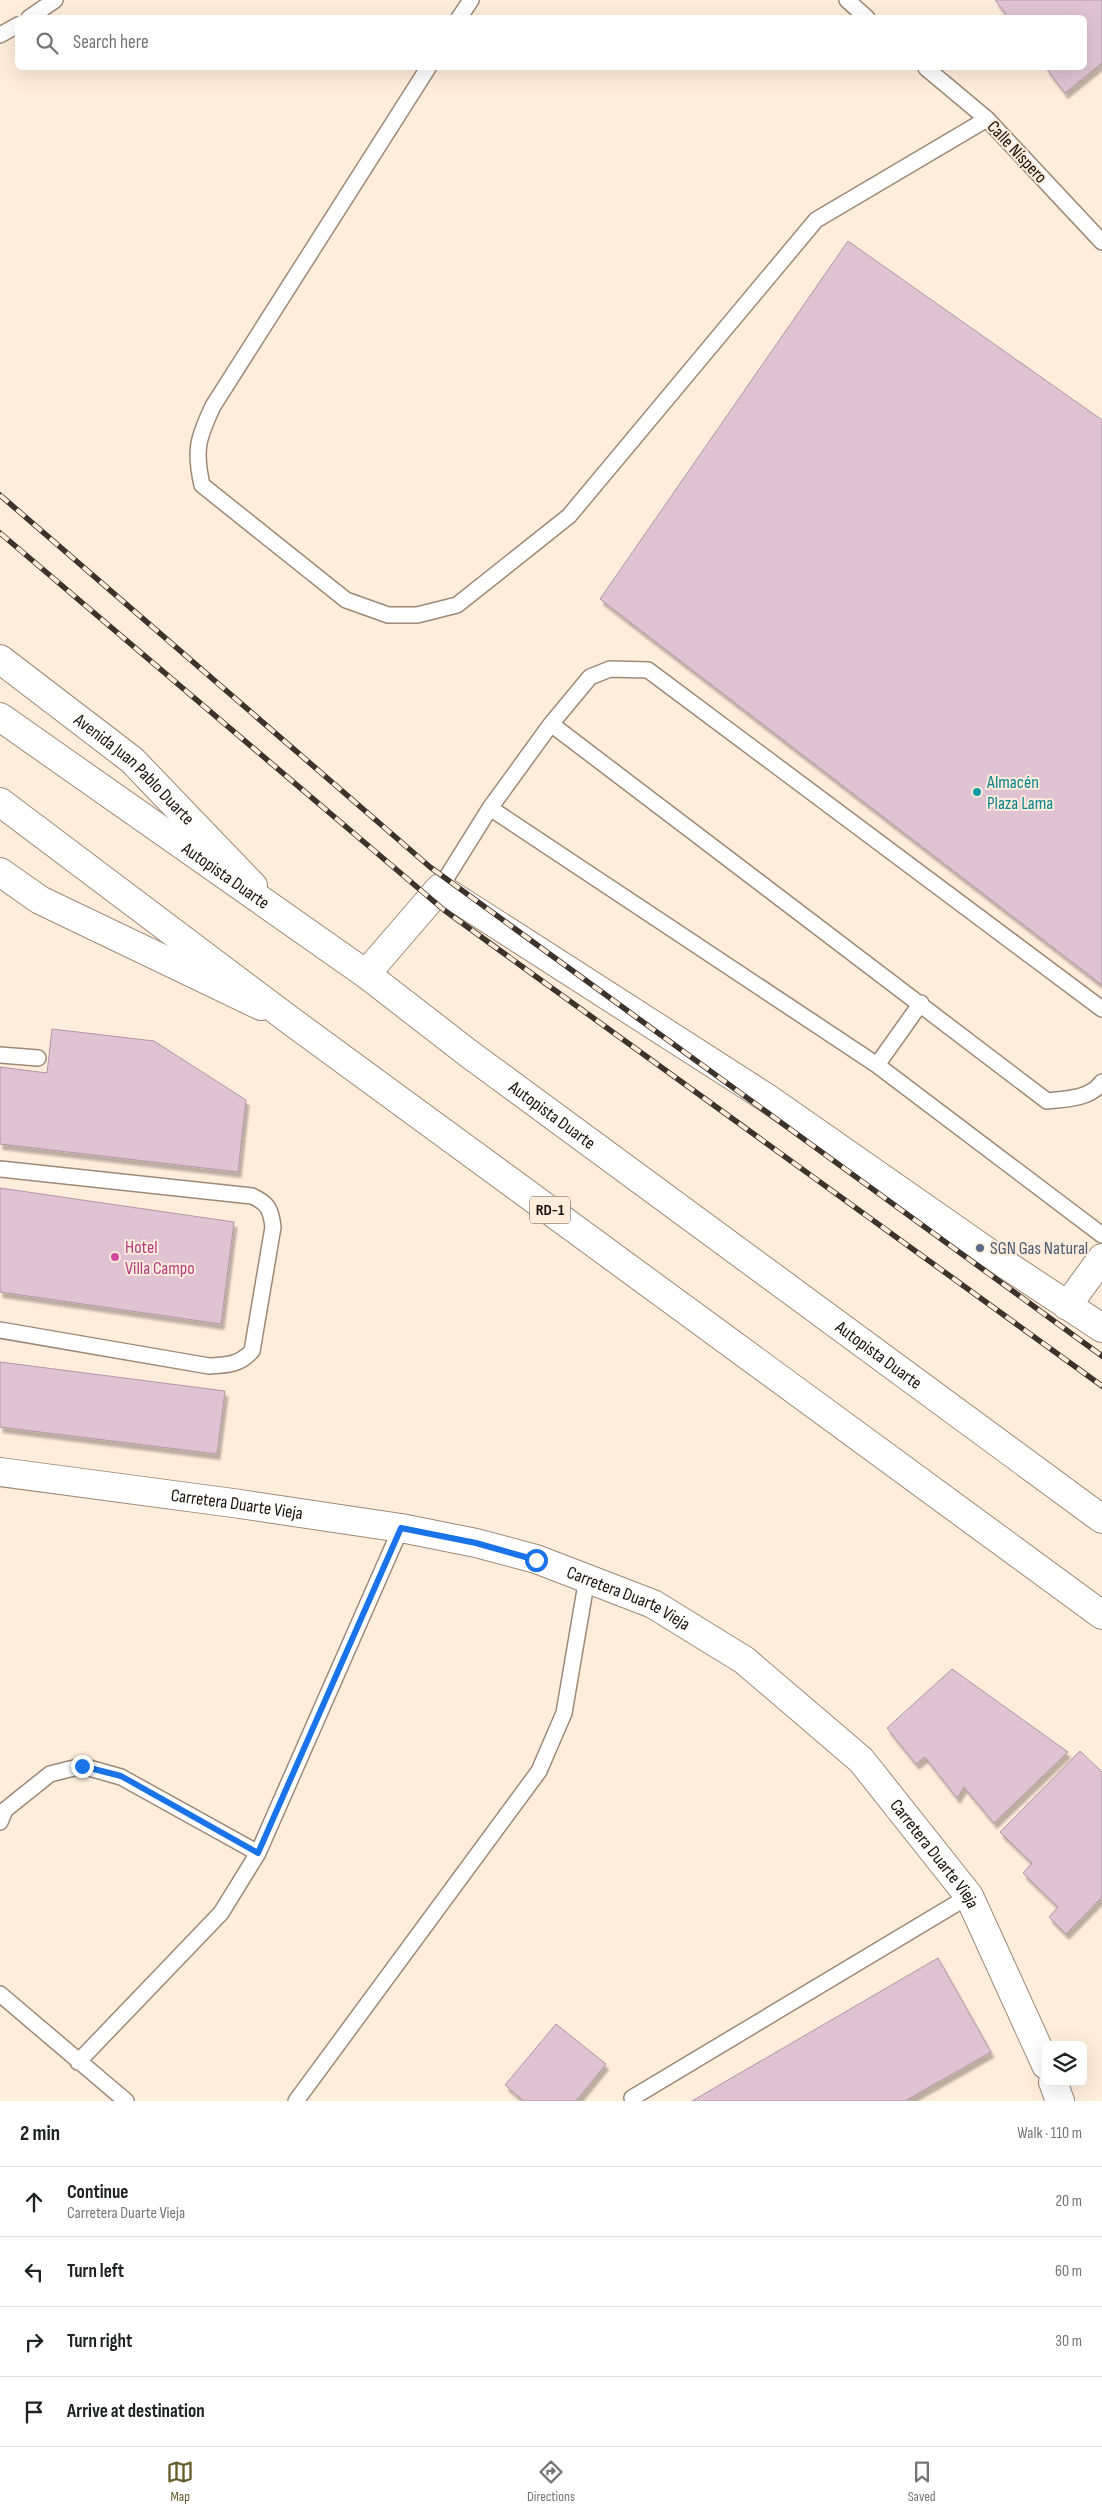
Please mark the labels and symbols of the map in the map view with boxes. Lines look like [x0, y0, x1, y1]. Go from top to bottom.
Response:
street label: Calle Níspero [983, 116, 1051, 188]
street label: Avenida Juan Pablo Duarte [69, 709, 199, 829]
place label: Almacén Plaza Lama [986, 772, 1053, 814]
marker: Almacén Plaza Lama [971, 786, 983, 798]
street label: Autopista Duarte [177, 837, 274, 913]
street label: Autopista Duarte [504, 1076, 600, 1154]
road number: RD-1 [530, 1196, 570, 1224]
place label: Hotel Villa Campo [125, 1237, 195, 1279]
place label: SGN Gas Natural [990, 1238, 1088, 1259]
marker: SGN Gas Natural [974, 1242, 986, 1254]
marker: Hotel Villa Campo [109, 1251, 121, 1263]
street label: Autopista Duarte [831, 1316, 926, 1394]
street label: Carretera Duarte Vieja [170, 1484, 304, 1524]
route start [525, 1549, 548, 1572]
street label: Carretera Duarte Vieja [564, 1561, 694, 1635]
route end [71, 1755, 94, 1778]
street label: Carretera Duarte Vieja [886, 1795, 984, 1912]

